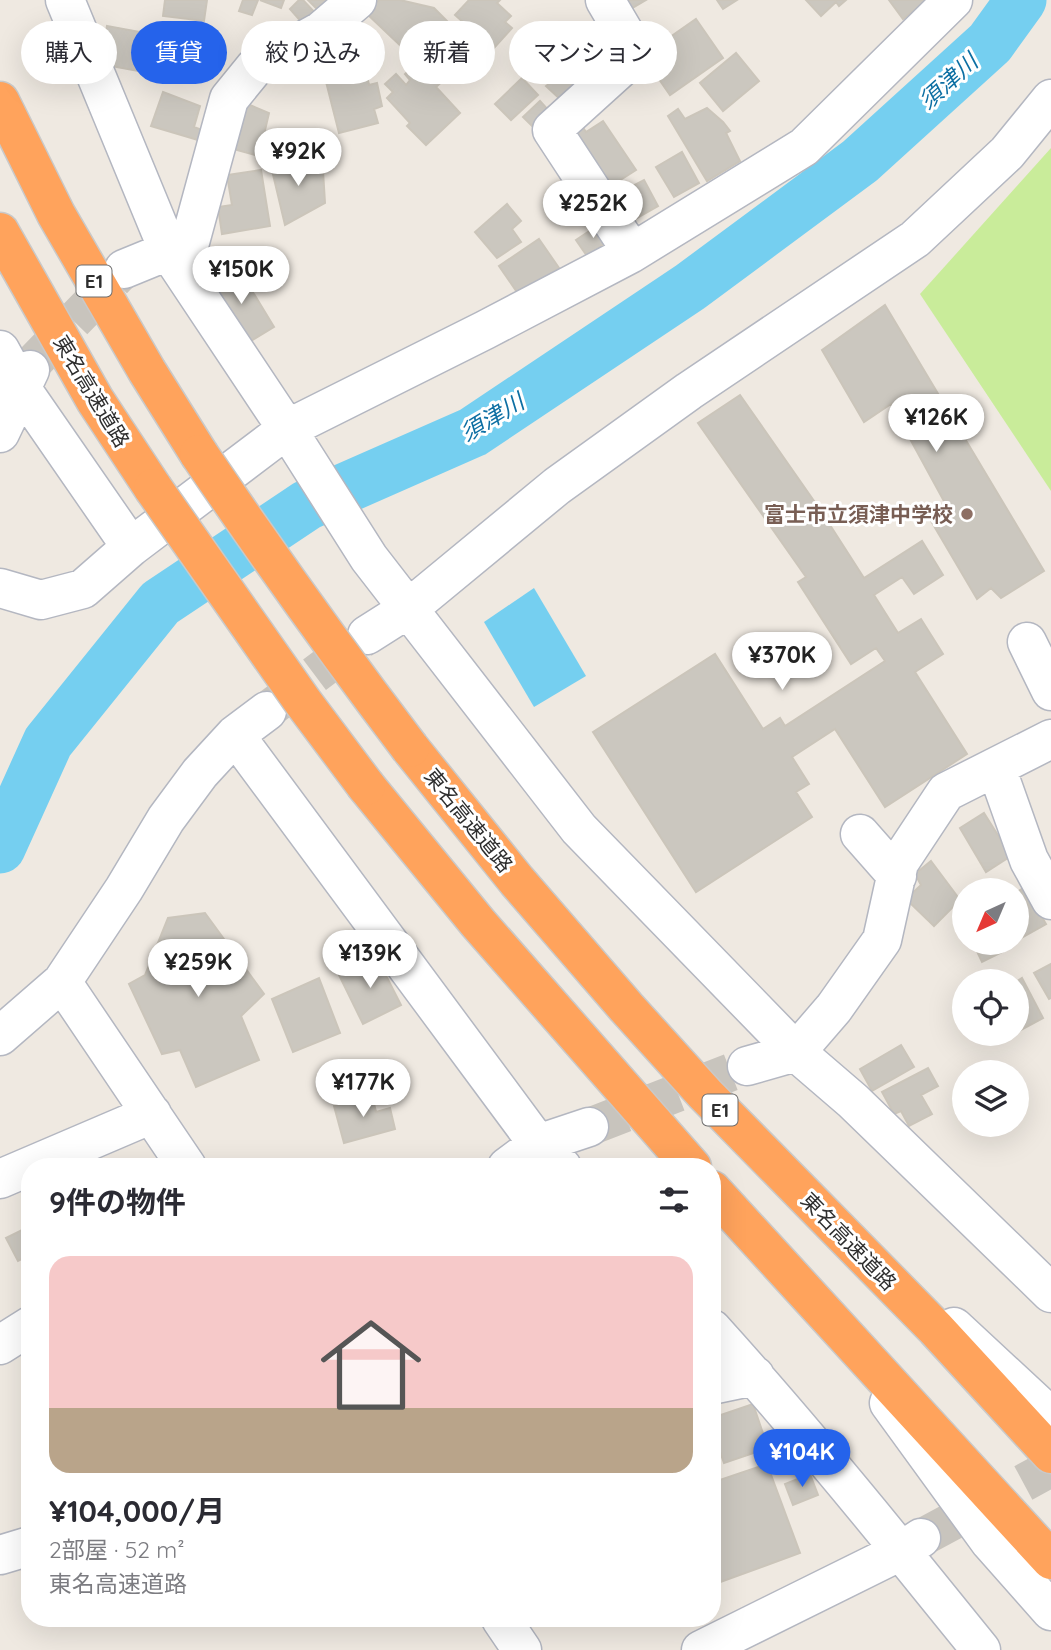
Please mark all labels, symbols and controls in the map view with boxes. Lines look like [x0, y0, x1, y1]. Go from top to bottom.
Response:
chip: 購入 [21, 21, 117, 84]
chip: 賃貸 [131, 21, 227, 84]
chip: 絞り込み [241, 21, 385, 84]
chip: 新着 [399, 21, 495, 84]
chip: マンション [509, 21, 677, 84]
water label: 須津川 [913, 45, 986, 115]
pin: ¥92K [257, 128, 339, 188]
text: ¥92K [271, 136, 325, 165]
pin: ¥252K [544, 180, 642, 240]
text: ¥252K [559, 188, 627, 217]
pin: ¥150K [192, 246, 290, 306]
text: ¥150K [208, 254, 274, 283]
road number: E1 [76, 266, 112, 296]
street label: 東名高速道路 [48, 330, 136, 452]
water label: 須津川 [455, 385, 532, 447]
pin: ¥126K [887, 394, 985, 454]
text: ¥126K [904, 402, 968, 431]
place label: 富士市立須津中学校 [764, 501, 953, 527]
marker: 富士市立須津中学校 [959, 506, 975, 522]
pin: ¥370K [733, 632, 831, 692]
text: ¥370K [748, 640, 816, 669]
street label: 東名高速道路 [419, 763, 519, 877]
north arrow [952, 878, 1029, 956]
map controls [952, 878, 1029, 1137]
pin: ¥139K [321, 930, 419, 990]
text: ¥139K [338, 938, 402, 967]
pin: ¥259K [149, 940, 247, 999]
text: ¥259K [164, 947, 232, 976]
button: locate [952, 969, 1029, 1046]
pin: ¥177K [314, 1060, 412, 1119]
button: layers [952, 1060, 1029, 1137]
text: ¥177K [332, 1067, 394, 1096]
road number: E1 [702, 1094, 738, 1126]
icon: filters [655, 1181, 693, 1219]
text: 9件の物件 [49, 1183, 186, 1221]
street label: 東名高速道路 [796, 1187, 902, 1295]
icon: home [308, 1302, 434, 1428]
pin: ¥104K [753, 1430, 851, 1489]
text: ¥104K [769, 1437, 835, 1466]
text: ¥104,000/月 [49, 1492, 225, 1530]
text: 2部屋 · 52 m² [49, 1535, 185, 1564]
text: 東名高速道路 [49, 1569, 187, 1598]

